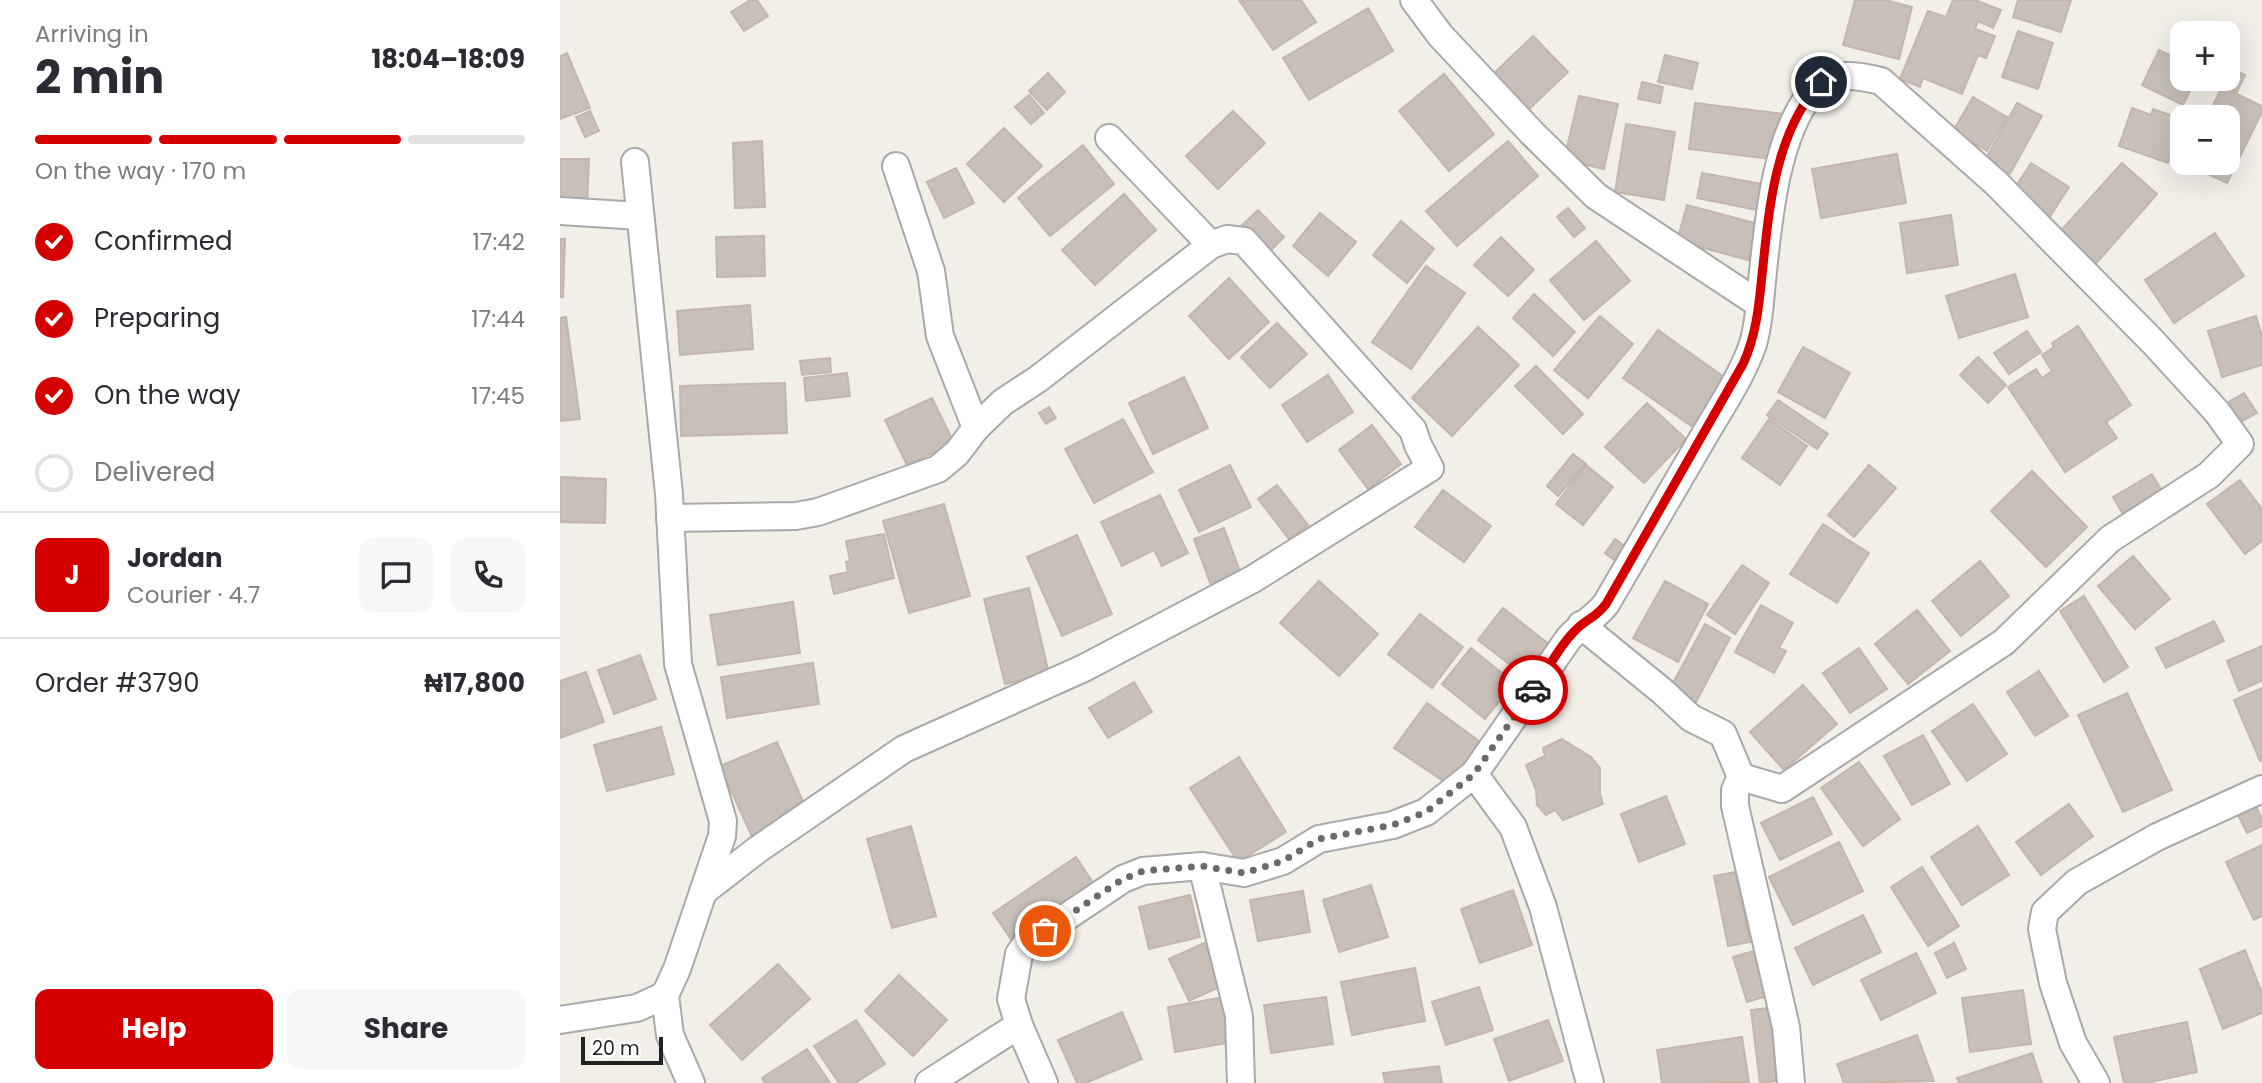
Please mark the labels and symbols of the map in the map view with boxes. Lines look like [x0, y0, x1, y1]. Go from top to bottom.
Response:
pin [1791, 52, 1851, 112]
courier [1498, 655, 1568, 725]
pin [1015, 901, 1075, 961]
scale bar [581, 1034, 663, 1066]

